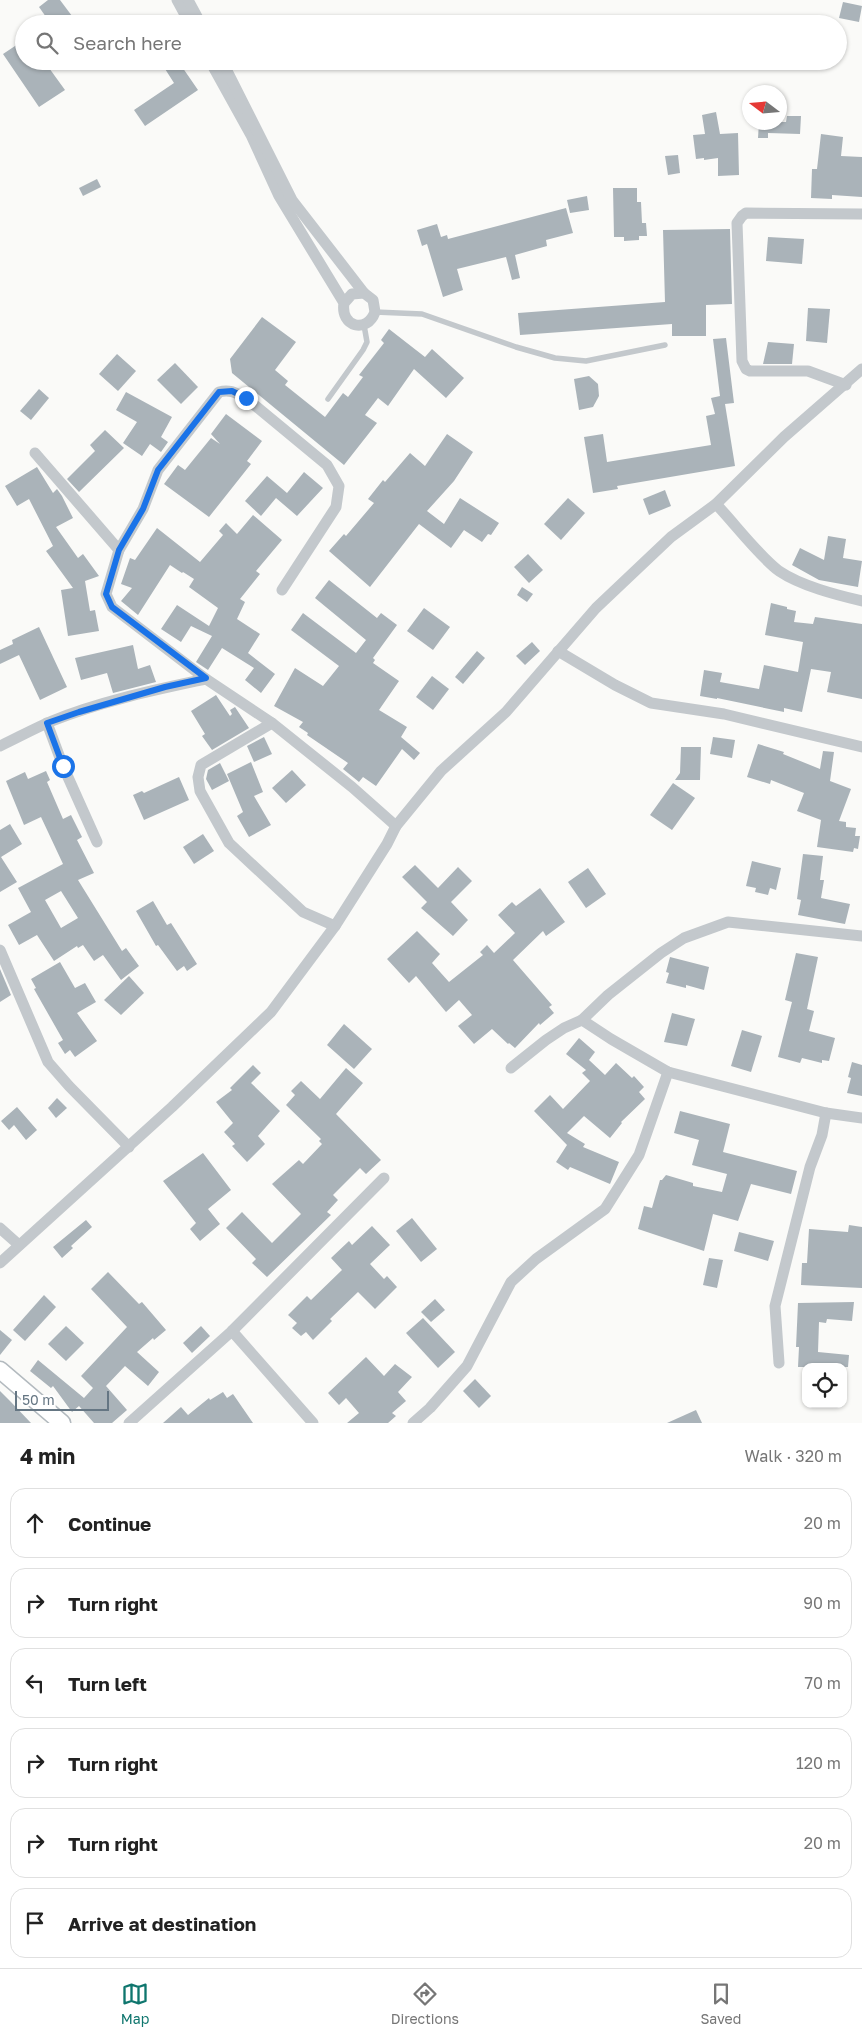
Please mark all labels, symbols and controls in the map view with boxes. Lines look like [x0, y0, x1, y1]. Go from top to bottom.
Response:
search box [15, 15, 847, 70]
icon: search [33, 29, 61, 57]
text: Search here [73, 31, 182, 54]
north arrow [742, 85, 787, 130]
route end [235, 387, 258, 410]
route start [52, 755, 75, 778]
map controls [802, 1363, 847, 1408]
button: locate [802, 1363, 847, 1408]
scale bar [15, 1388, 109, 1411]
text: 50 m [22, 1391, 55, 1408]
text: 4 min [20, 1443, 75, 1469]
text: Walk · 320 m [745, 1446, 842, 1466]
icon: ahead [21, 1509, 49, 1537]
text: Continue [68, 1512, 151, 1535]
text: 20 m [804, 1513, 841, 1533]
icon: right [21, 1589, 49, 1617]
text: Turn right [68, 1592, 158, 1615]
text: 90 m [803, 1593, 841, 1613]
icon: left [21, 1669, 49, 1697]
text: Turn left [68, 1672, 147, 1695]
text: 70 m [804, 1673, 841, 1693]
icon: right [21, 1749, 49, 1777]
text: Turn right [68, 1752, 158, 1775]
text: 120 m [796, 1753, 841, 1773]
icon: right [21, 1829, 49, 1857]
text: Turn right [68, 1832, 158, 1855]
text: 20 m [804, 1833, 841, 1853]
icon: arrive [21, 1909, 49, 1937]
text: Arrive at destination [68, 1912, 256, 1935]
tab: Map [121, 1980, 149, 2027]
tab: Directions [391, 1980, 459, 2027]
tab: Saved [700, 1980, 741, 2027]

